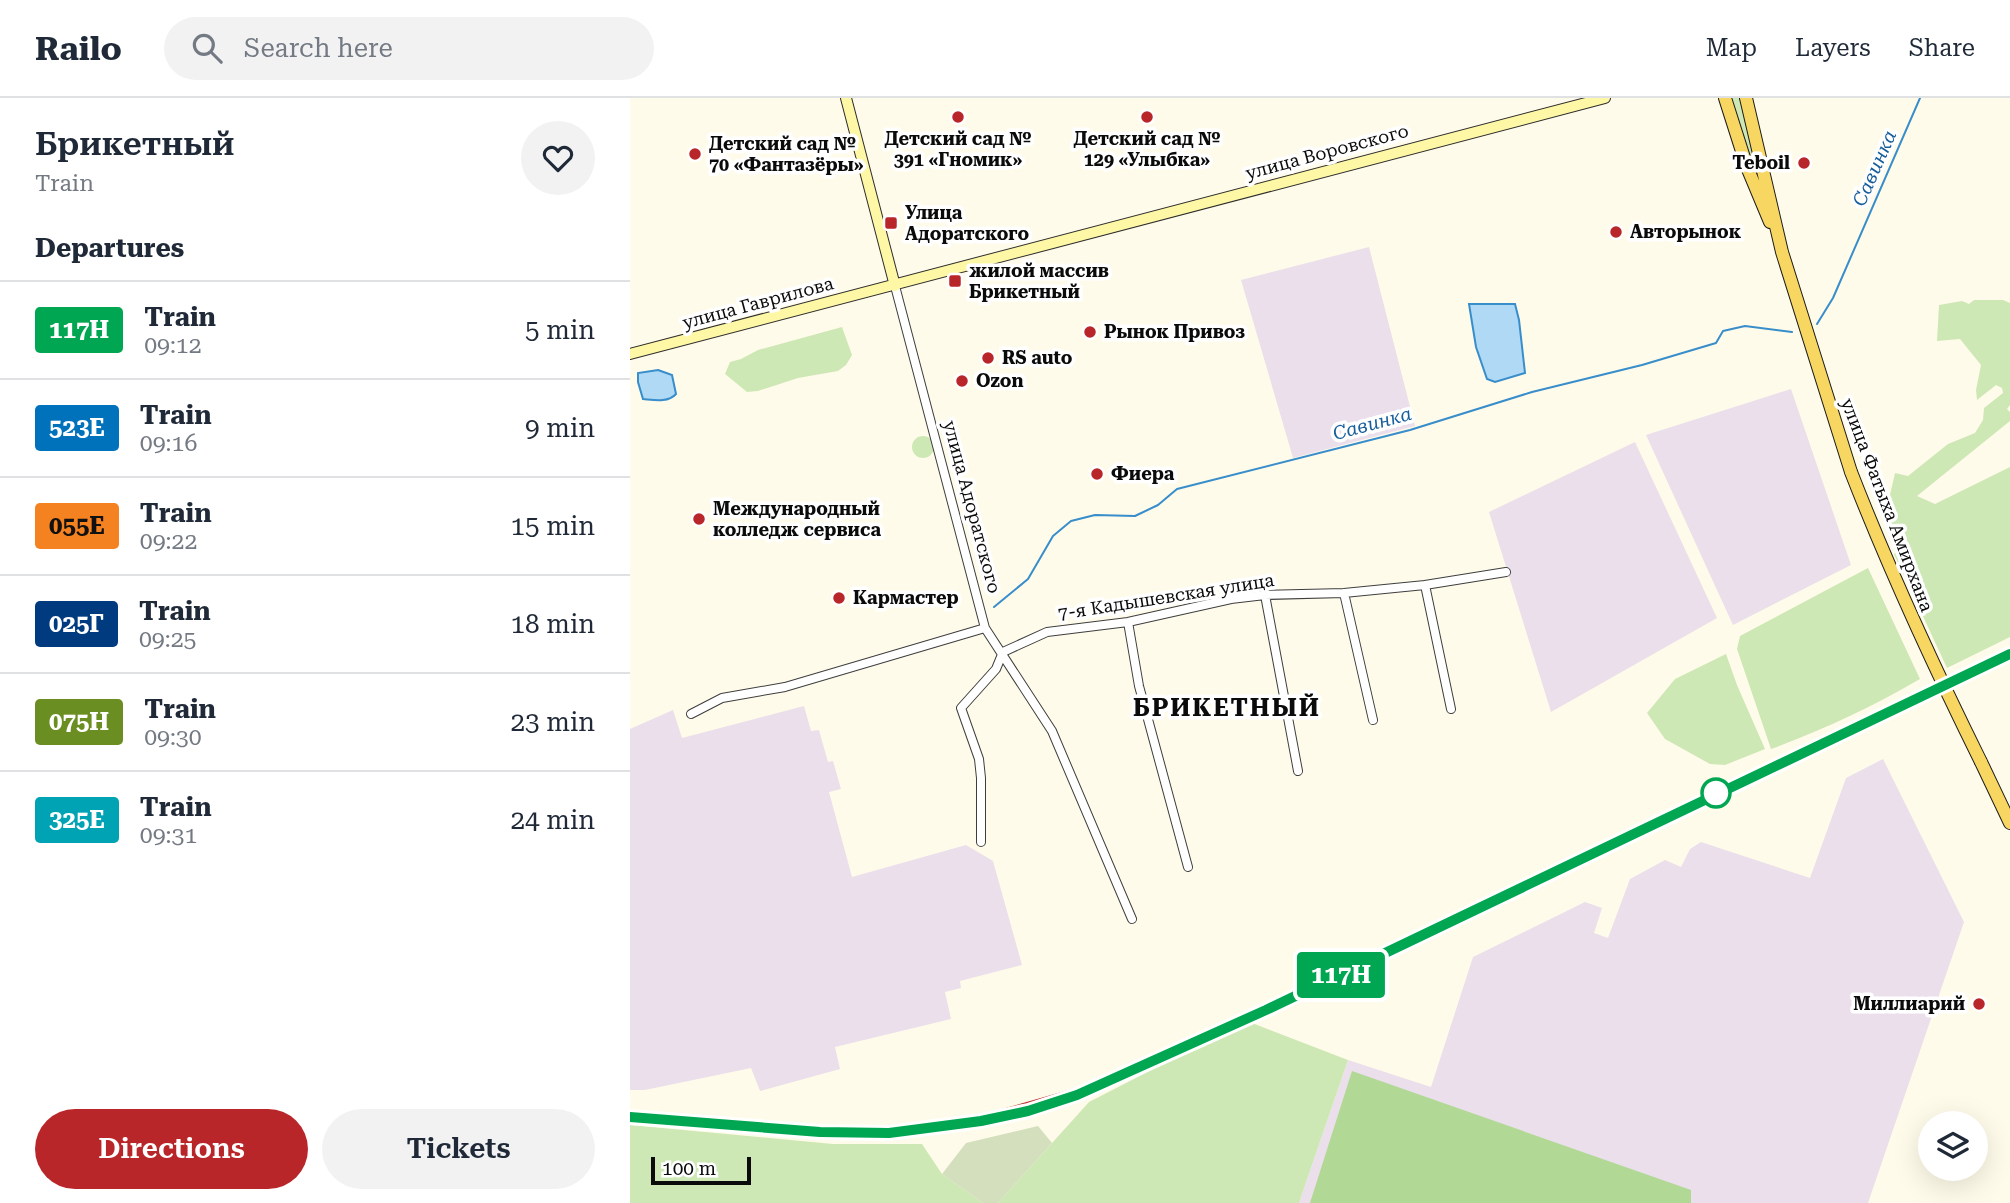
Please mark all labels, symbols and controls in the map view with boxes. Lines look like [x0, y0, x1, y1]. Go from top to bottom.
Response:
search box [164, 17, 654, 80]
text: Railo [35, 29, 122, 68]
icon: search [188, 29, 226, 67]
text: Search here [244, 33, 393, 63]
text: Map [1706, 34, 1757, 62]
text: Layers [1795, 34, 1871, 62]
text: Share [1909, 34, 1975, 62]
marker: Детский сад № 391 «Гномик» [950, 109, 966, 125]
marker: Детский сад № 129 «Улыбка» [1139, 109, 1155, 125]
street label: улица Воровского [1243, 120, 1411, 183]
button: heart [521, 121, 595, 195]
text: Брикетный [35, 124, 235, 163]
water label: Савинка [1848, 127, 1901, 210]
place label: Детский сад № 391 «Гномик» [884, 128, 1032, 170]
place label: Детский сад № 129 «Улыбка» [1073, 128, 1221, 170]
place label: Детский сад № 70 «Фантазёры» [709, 133, 864, 175]
marker: Детский сад № 70 «Фантазёры» [687, 146, 703, 162]
place label: Teboil [1732, 152, 1790, 173]
marker: Teboil [1796, 155, 1812, 171]
text: Train [35, 170, 94, 197]
place label: Улица Адоратского [905, 202, 1029, 244]
marker: Улица Адоратского [883, 215, 899, 231]
place label: Авторынок [1630, 221, 1742, 242]
marker: Авторынок [1608, 224, 1624, 240]
text: Departures [35, 233, 184, 263]
place label: жилой массив Брикетный [969, 260, 1109, 302]
street label: улица Гаврилова [680, 272, 836, 333]
marker: жилой массив Брикетный [947, 273, 963, 289]
text: Train [144, 302, 216, 332]
text: 5 min [525, 315, 595, 345]
text: 117Н [49, 316, 109, 344]
place label: Рынок Привоз [1104, 321, 1245, 342]
marker: Рынок Привоз [1082, 324, 1098, 340]
text: 09:12 [144, 332, 202, 359]
place label: RS auto [1002, 347, 1073, 368]
marker: RS auto [980, 350, 996, 366]
place label: Ozon [976, 370, 1024, 391]
marker: Ozon [954, 373, 970, 389]
street label: улица Фатыха Амирхана [1837, 395, 1938, 615]
text: Train [140, 400, 212, 430]
water label: Савинка [1330, 402, 1414, 445]
text: 9 min [525, 413, 595, 443]
text: 523Е [49, 414, 105, 442]
street label: улица Адоратского [939, 418, 1006, 596]
text: 09:16 [140, 430, 197, 457]
place label: Фиера [1111, 463, 1175, 484]
marker: Фиера [1089, 466, 1105, 482]
text: Train [140, 498, 212, 528]
place label: Международный колледж сервиса [713, 498, 881, 540]
text: 15 min [511, 511, 595, 541]
marker: Международный колледж сервиса [691, 511, 707, 527]
text: 055Е [49, 512, 105, 540]
text: 09:22 [140, 528, 197, 555]
street label: 7-я Кадышевская улица [1056, 569, 1276, 624]
place label: Кармастер [853, 587, 959, 608]
marker: Кармастер [831, 590, 847, 606]
text: Train [139, 596, 211, 626]
text: 18 min [511, 609, 595, 639]
text: 025Г [49, 610, 104, 638]
text: 09:25 [139, 626, 196, 653]
district label: БРИКЕТНЫЙ [1133, 693, 1321, 722]
text: Train [144, 694, 216, 724]
text: 23 min [511, 707, 595, 737]
text: 075Н [49, 708, 109, 736]
text: 09:30 [144, 724, 202, 751]
unlabelled marker [1701, 778, 1731, 808]
text: Train [140, 792, 212, 822]
text: 24 min [511, 805, 595, 835]
text: 325Е [49, 806, 105, 834]
text: 09:31 [140, 822, 197, 849]
line badge: 117Н [1292, 952, 1390, 998]
text: 117Н [1311, 961, 1371, 989]
place label: Миллиарий [1853, 993, 1965, 1014]
marker: Миллиарий [1971, 996, 1987, 1012]
button: Directions [35, 1109, 308, 1189]
button: Tickets [322, 1109, 595, 1189]
map controls [1918, 1111, 1988, 1181]
button: layers [1918, 1111, 1988, 1181]
scale bar [651, 1154, 751, 1186]
text: 100 m [662, 1157, 716, 1180]

